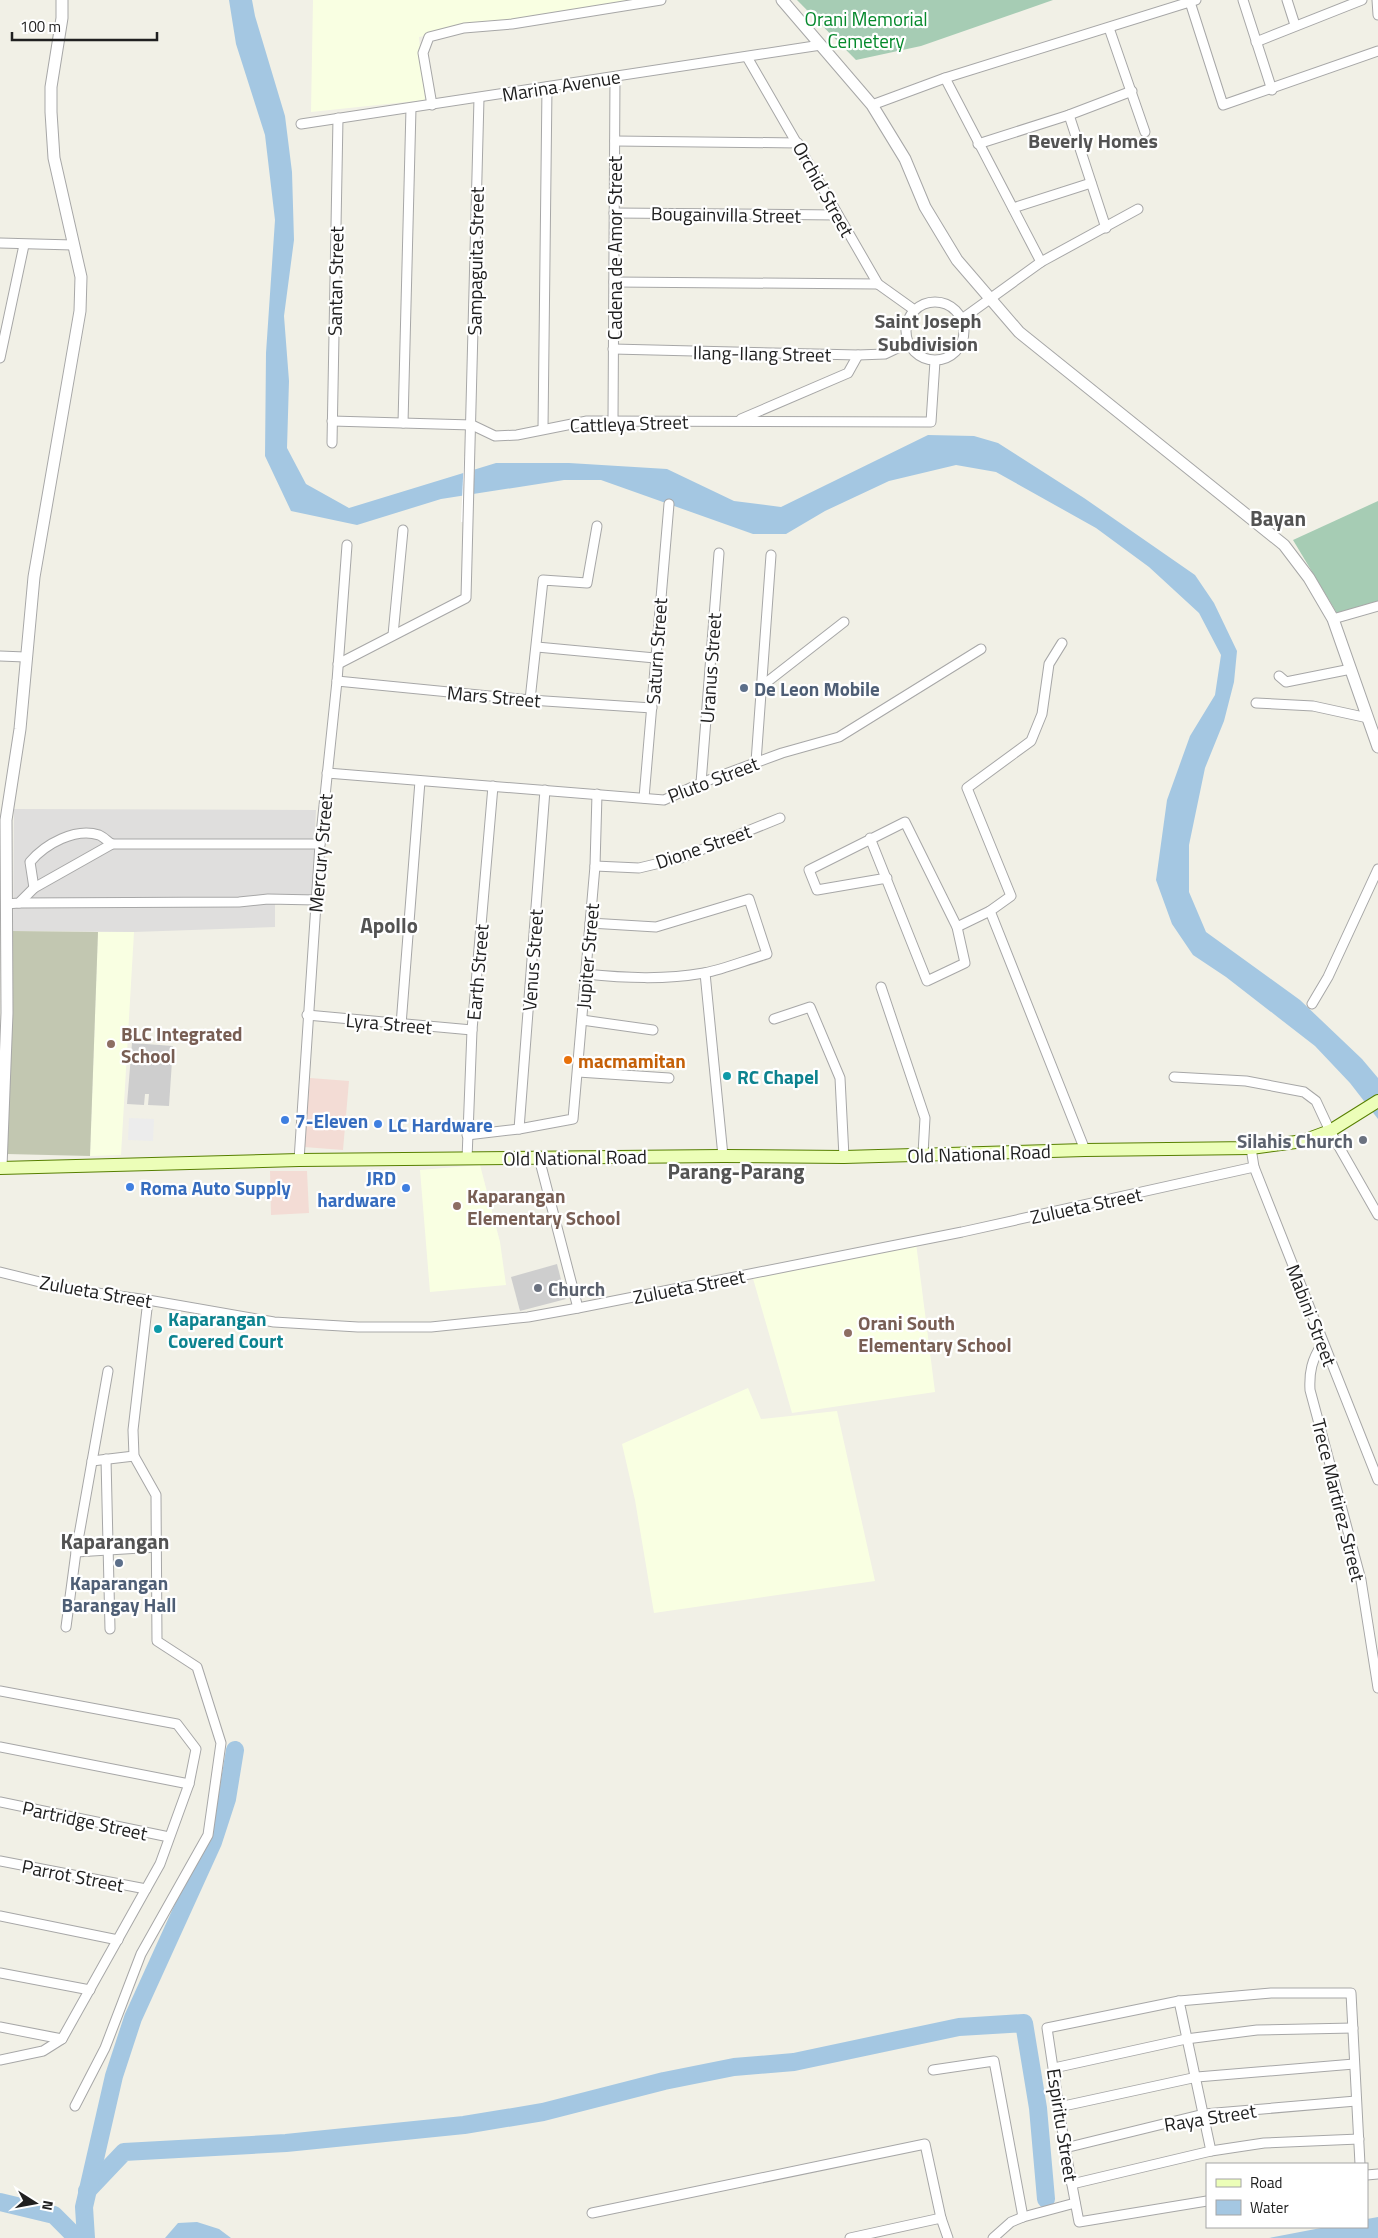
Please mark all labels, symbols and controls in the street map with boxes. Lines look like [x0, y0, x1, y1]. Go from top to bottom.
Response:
park label: Orani Memorial Cemetery [804, 4, 928, 55]
scale bar [12, 10, 158, 42]
text: 100 m [20, 15, 61, 38]
street label: Marina Avenue [500, 61, 622, 109]
district label: Beverly Homes [1028, 125, 1158, 156]
street label: Orchid Street [786, 136, 862, 242]
street label: Cadena de Amor Street [600, 156, 629, 340]
street label: Sampaguita Street [459, 186, 491, 336]
street label: Bougainvilla Street [651, 198, 802, 230]
street label: Santan Street [320, 226, 350, 336]
district label: Saint Joseph Subdivision [874, 305, 982, 359]
street label: Ilang-Ilang Street [693, 337, 832, 369]
street label: Cattleya Street [569, 406, 689, 440]
district label: Bayan [1250, 502, 1306, 534]
street label: Saturn Street [638, 597, 674, 705]
street label: Uranus Street [692, 611, 728, 724]
place label: De Leon Mobile [754, 674, 880, 703]
street label: Mars Street [446, 677, 542, 715]
marker: De Leon Mobile [738, 682, 750, 694]
street label: Pluto Street [663, 748, 763, 810]
street label: Mercury Street [300, 792, 340, 914]
street label: Dione Street [651, 816, 755, 876]
street label: Jupiter Street [568, 902, 606, 1010]
street label: Venus Street [514, 908, 550, 1012]
district label: Apollo [360, 909, 418, 941]
street label: Earth Street [458, 922, 496, 1021]
street label: Lyra Street [345, 1005, 434, 1041]
place label: BLC Integrated School [121, 1019, 243, 1070]
marker: BLC Integrated School [105, 1038, 117, 1050]
place label: macmamitan [578, 1046, 686, 1075]
marker: macmamitan [562, 1054, 574, 1066]
place label: RC Chapel [737, 1062, 819, 1091]
marker: RC Chapel [721, 1070, 733, 1082]
place label: 7-Eleven [295, 1106, 368, 1135]
place label: LC Hardware [388, 1110, 493, 1139]
marker: 7-Eleven [279, 1114, 291, 1126]
marker: LC Hardware [372, 1118, 384, 1130]
place label: Silahis Church [1237, 1126, 1353, 1155]
marker: Silahis Church [1357, 1134, 1369, 1146]
street label: Old National Road [907, 1136, 1051, 1170]
street label: Old National Road [503, 1141, 647, 1173]
district label: Parang-Parang [667, 1155, 805, 1187]
place label: JRD hardware [317, 1163, 396, 1214]
place label: Roma Auto Supply [140, 1173, 291, 1202]
street label: Zulueta Street [1028, 1179, 1145, 1231]
marker: Roma Auto Supply [124, 1181, 136, 1193]
place label: Kaparangan Elementary School [467, 1181, 621, 1232]
marker: JRD hardware [400, 1182, 412, 1194]
marker: Kaparangan Elementary School [451, 1200, 463, 1212]
street label: Mabini Street [1279, 1260, 1345, 1371]
street label: Zulueta Street [631, 1261, 748, 1311]
street label: Zulueta Street [38, 1267, 155, 1315]
place label: Church [548, 1274, 605, 1303]
marker: Church [532, 1282, 544, 1294]
place label: Kaparangan Covered Court [168, 1304, 283, 1355]
place label: Orani South Elementary School [858, 1308, 1012, 1359]
marker: Kaparangan Covered Court [152, 1323, 164, 1335]
marker: Orani South Elementary School [842, 1327, 854, 1339]
street label: Trece Martirez Street [1305, 1415, 1373, 1585]
district label: Kaparangan [61, 1525, 169, 1557]
marker: Kaparangan Barangay Hall [113, 1557, 125, 1569]
place label: Kaparangan Barangay Hall [62, 1568, 176, 1619]
street label: Partridge Street [20, 1793, 151, 1847]
street label: Parrot Street [19, 1851, 127, 1899]
street label: Espiritu Street [1040, 2066, 1086, 2184]
street label: Raya Street [1162, 2095, 1258, 2139]
legend [1206, 2163, 1368, 2228]
text: Road [1250, 2171, 1282, 2194]
north arrow [10, 2178, 60, 2228]
text: Water [1250, 2196, 1289, 2219]
text: N [37, 2199, 59, 2212]

